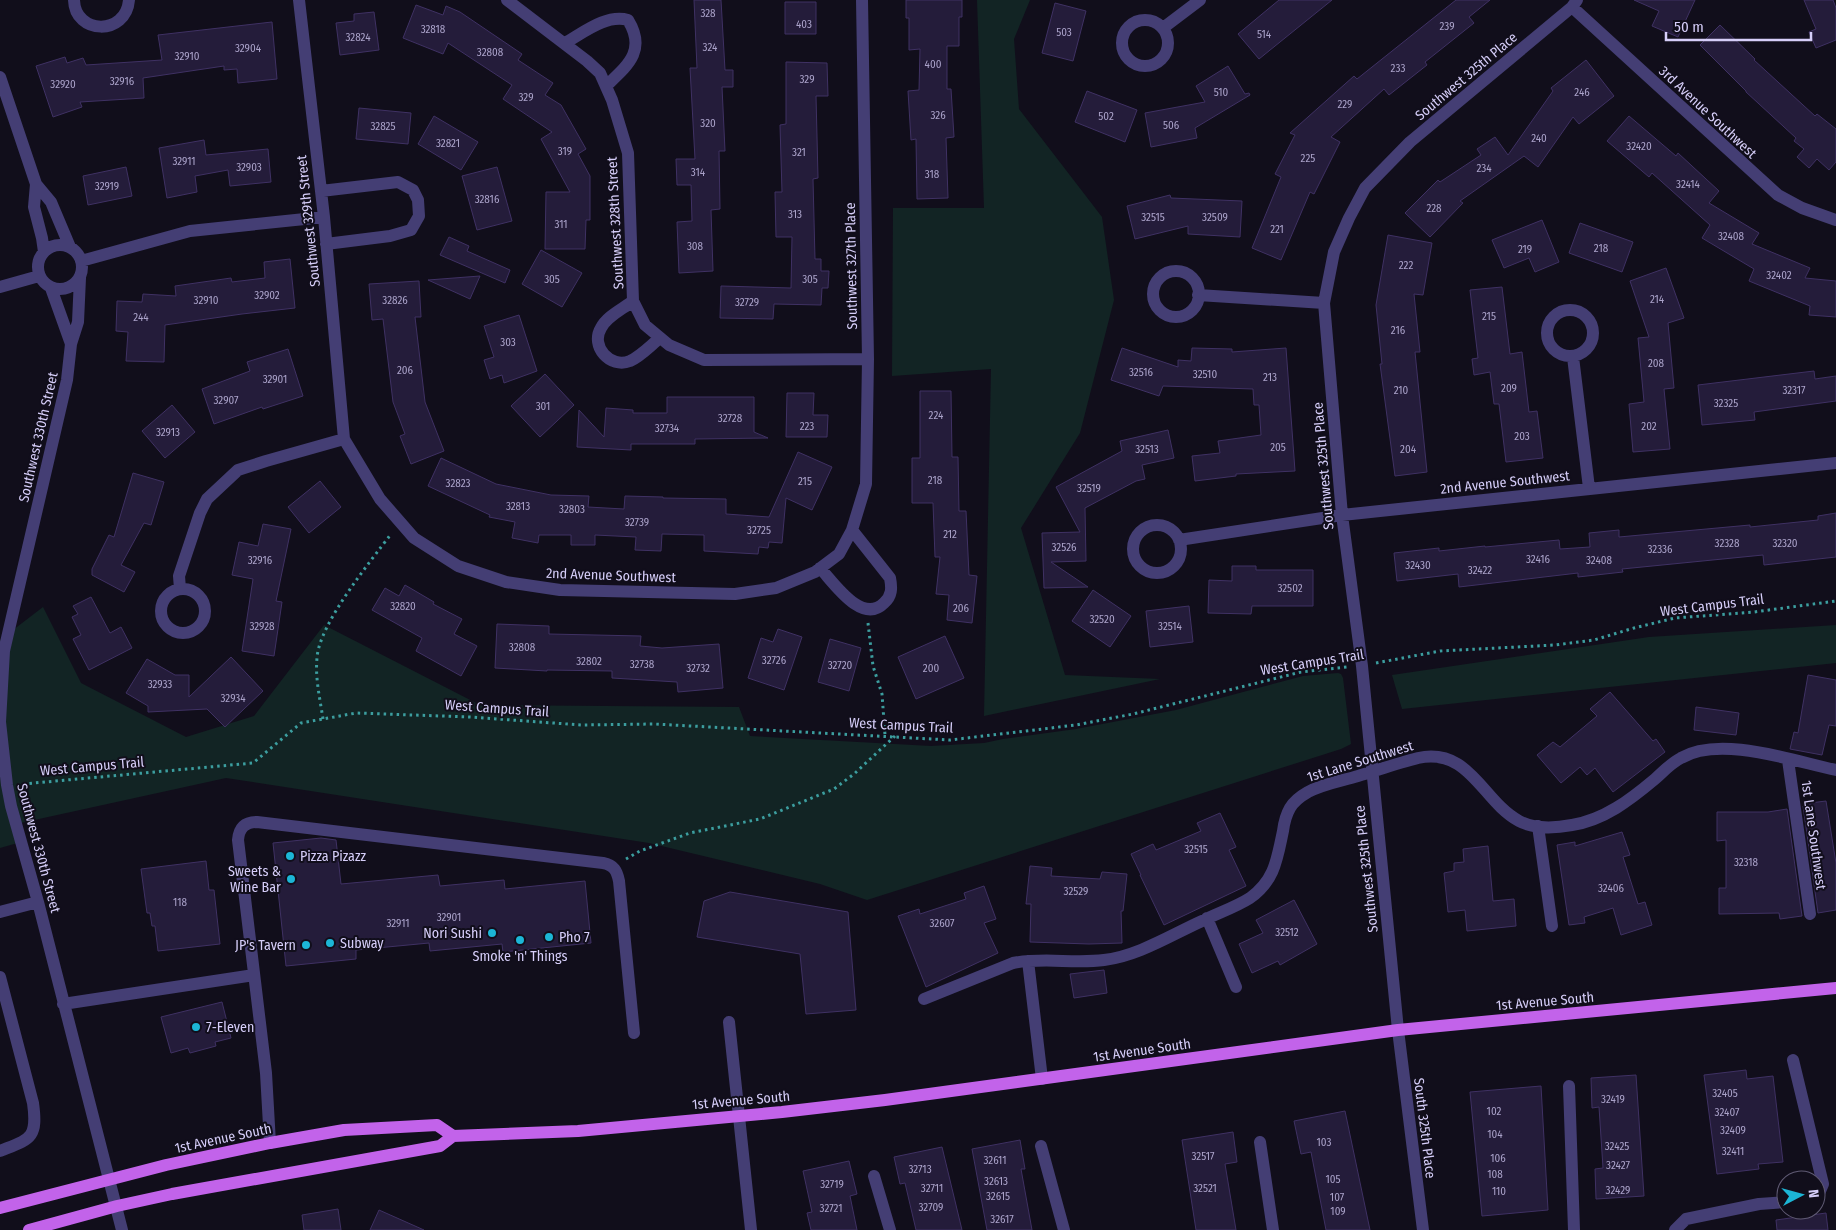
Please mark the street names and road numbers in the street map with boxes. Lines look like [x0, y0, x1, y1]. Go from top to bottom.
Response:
street label: Southwest 325th Place [1412, 29, 1521, 124]
street label: 3rd Avenue Southwest [1655, 63, 1760, 162]
street label: Southwest 329th Street [293, 154, 324, 288]
street label: Southwest 328th Street [604, 156, 627, 290]
street label: Southwest 327th Place [842, 202, 861, 330]
street label: Southwest 330th Street [15, 370, 62, 504]
street label: Southwest 325th Place [1309, 401, 1338, 530]
street label: 2nd Avenue Southwest [1440, 467, 1571, 498]
street label: 2nd Avenue Southwest [546, 565, 677, 586]
street label: West Campus Trail [1659, 591, 1765, 620]
street label: West Campus Trail [1259, 646, 1365, 679]
street label: West Campus Trail [444, 696, 550, 721]
street label: West Campus Trail [848, 714, 954, 737]
street label: 1st Lane Southwest [1305, 737, 1416, 786]
street label: West Campus Trail [39, 753, 145, 780]
street label: 1st Lane Southwest [1797, 779, 1830, 891]
street label: Southwest 330th Street [13, 782, 64, 915]
street label: Southwest 325th Place [1351, 804, 1382, 933]
street label: 1st Avenue South [1495, 989, 1595, 1014]
street label: 1st Avenue South [1092, 1035, 1192, 1066]
street label: South 325th Place [1410, 1077, 1439, 1179]
street label: 1st Avenue South [691, 1088, 791, 1113]
street label: 1st Avenue South [173, 1120, 273, 1157]

